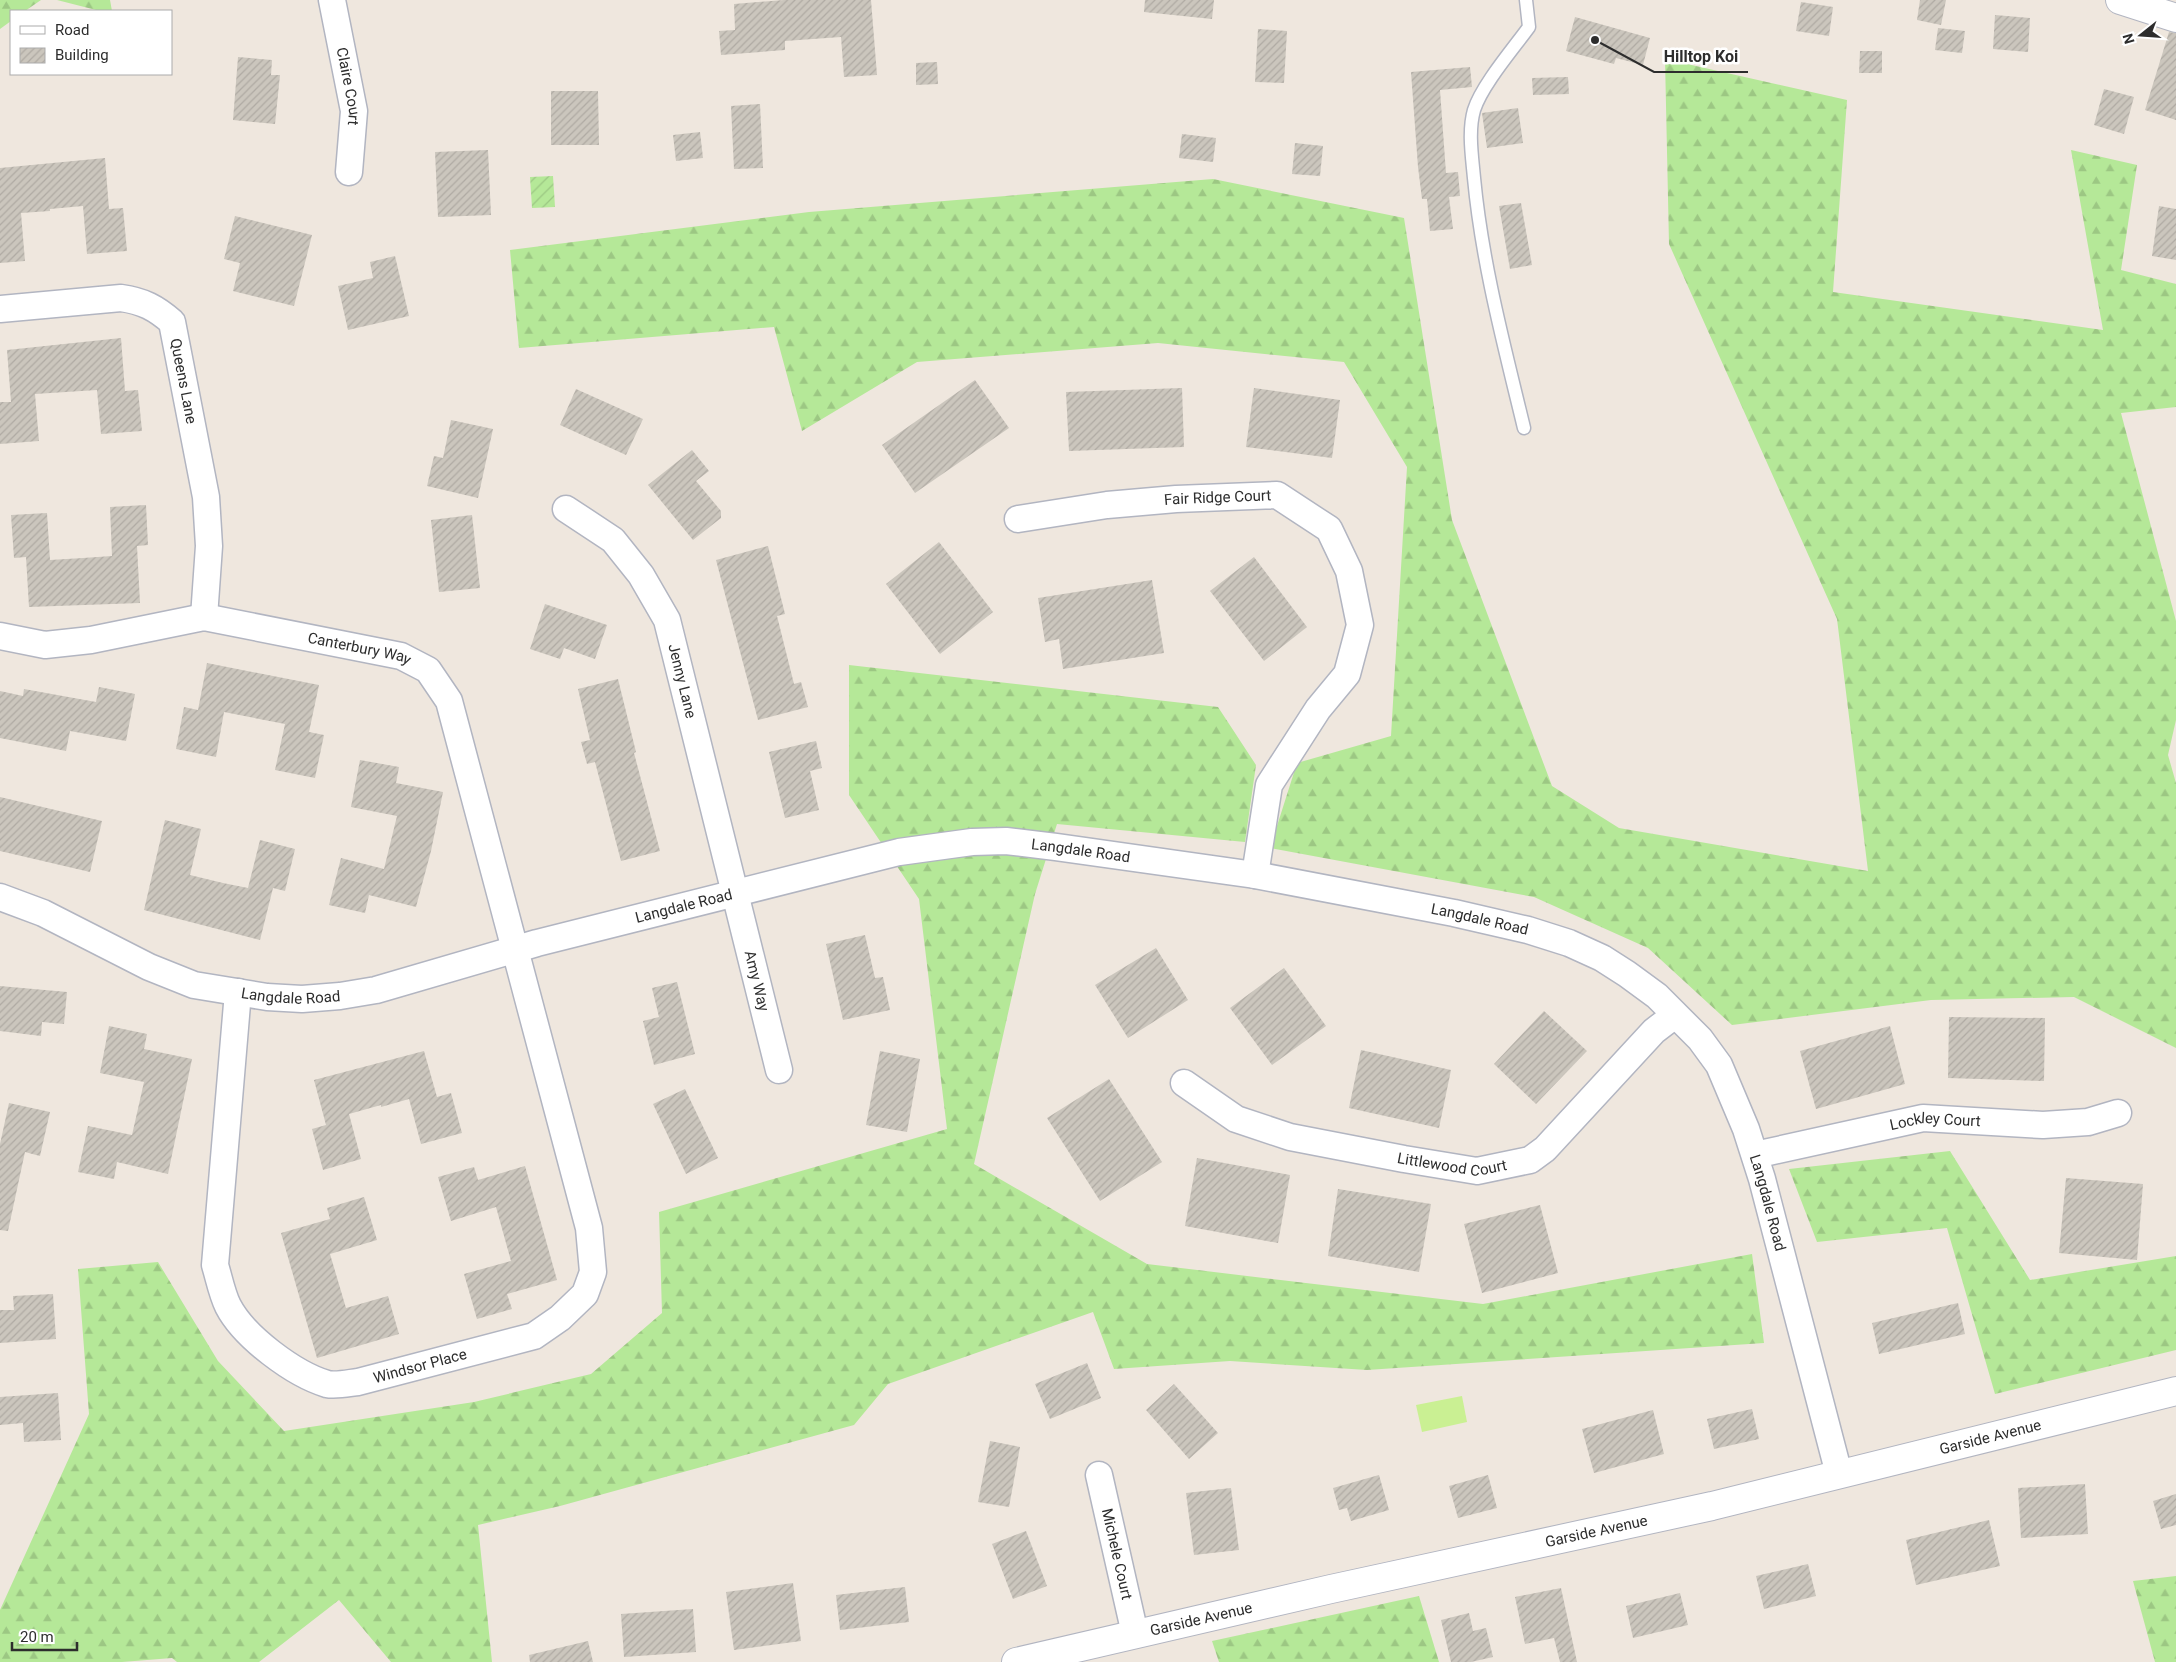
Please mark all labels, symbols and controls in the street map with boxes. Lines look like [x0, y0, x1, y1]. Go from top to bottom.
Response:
legend [10, 10, 172, 75]
north arrow [2116, 10, 2166, 60]
text: Road [55, 21, 89, 39]
text: N [2119, 32, 2138, 46]
callout: Hilltop Koi [1654, 41, 1748, 72]
text: Building [55, 46, 109, 64]
street label: Claire Court [333, 46, 364, 126]
text: Hilltop Koi [1664, 47, 1738, 66]
street label: Queens Lane [166, 337, 201, 425]
street label: Fair Ridge Court [1163, 486, 1272, 509]
street label: Canterbury Way [306, 629, 414, 669]
street label: Jenny Lane [664, 642, 700, 720]
street label: Langdale Road [1030, 835, 1131, 866]
street label: Langdale Road [633, 885, 734, 927]
street label: Langdale Road [1429, 900, 1530, 939]
street label: Amy Way [741, 949, 773, 1013]
street label: Langdale Road [240, 984, 341, 1008]
street label: Lockley Court [1888, 1109, 1981, 1134]
street label: Littlewood Court [1396, 1149, 1508, 1180]
street label: Langdale Road [1746, 1152, 1789, 1253]
street label: Windsor Place [371, 1345, 469, 1387]
street label: Garside Avenue [1938, 1416, 2043, 1458]
street label: Michele Court [1098, 1507, 1136, 1602]
street label: Garside Avenue [1544, 1511, 1649, 1551]
street label: Garside Avenue [1148, 1599, 1254, 1640]
scale bar [12, 1620, 78, 1652]
text: 20 m [20, 1628, 54, 1646]

